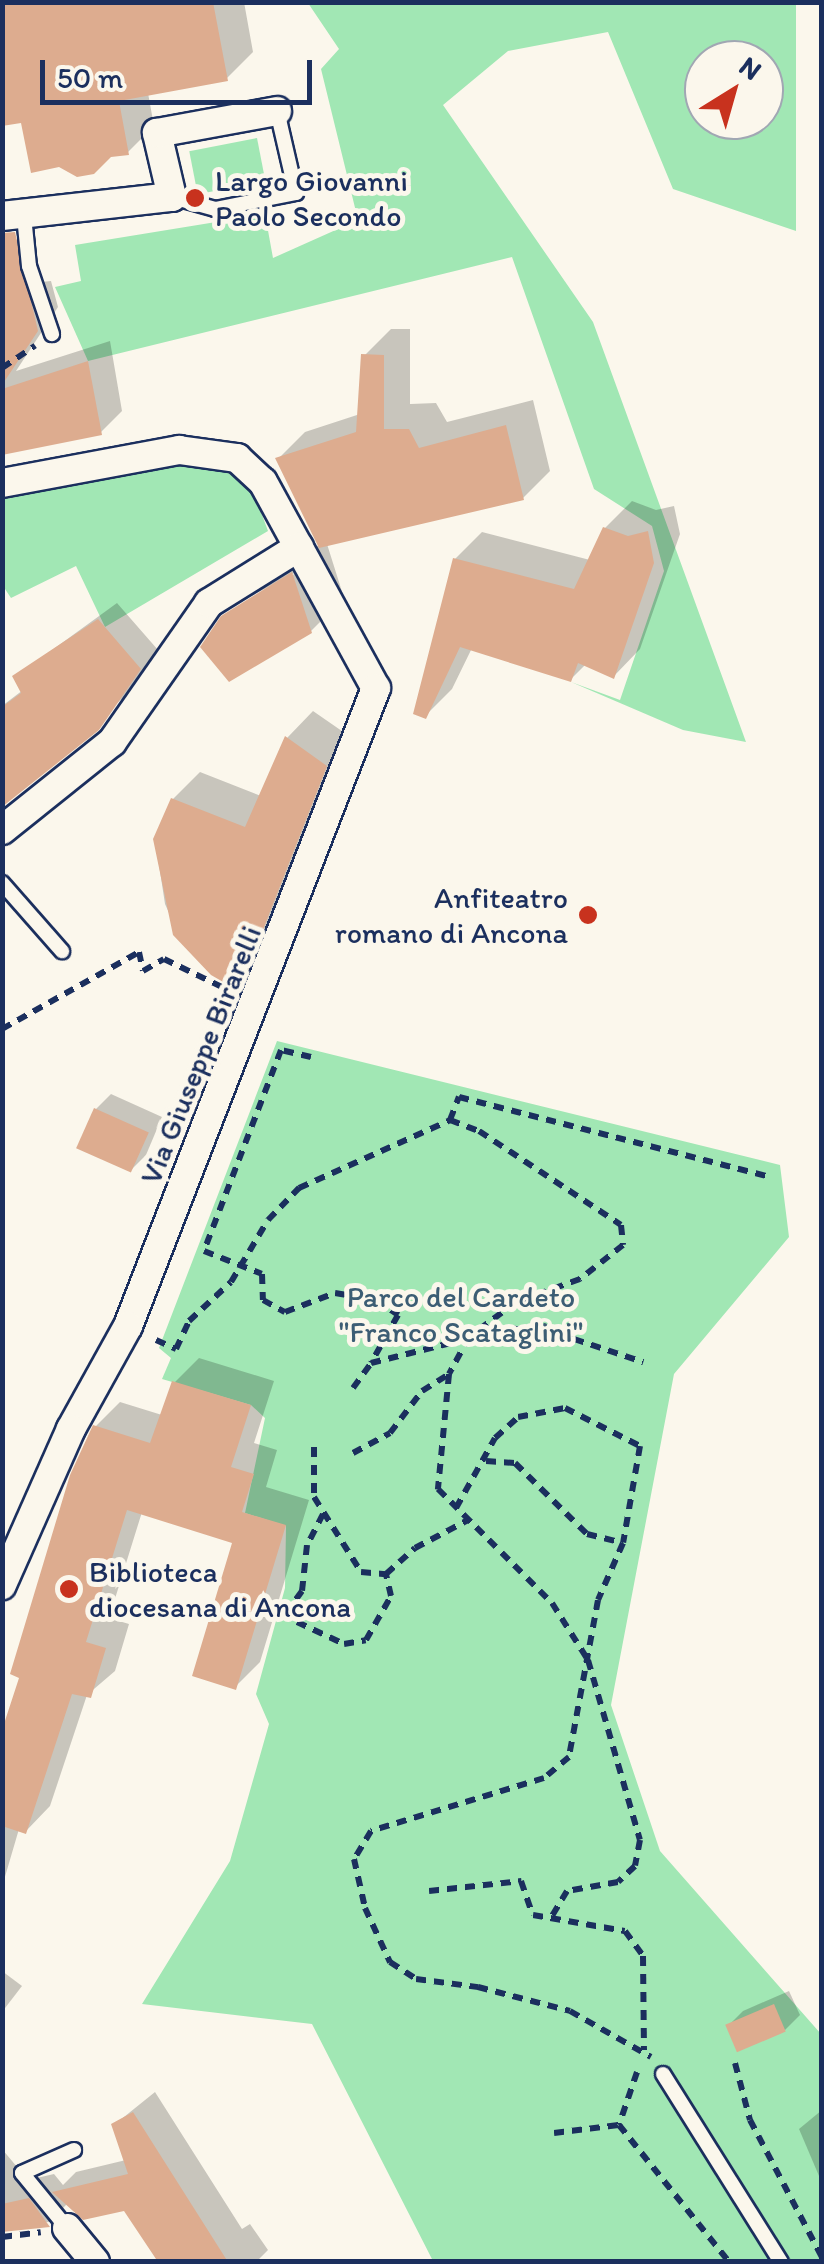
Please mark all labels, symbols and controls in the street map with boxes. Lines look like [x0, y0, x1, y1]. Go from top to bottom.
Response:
scale bar [45, 40, 318, 102]
north arrow [684, 40, 784, 140]
text: N [733, 48, 769, 87]
text: 50 m [57, 59, 123, 96]
place label: Largo Giovanni Paolo Secondo [215, 163, 409, 234]
marker: Largo Giovanni Paolo Secondo [184, 187, 206, 209]
place label: Anfiteatro romano di Ancona [335, 880, 568, 950]
marker: Anfiteatro romano di Ancona [577, 904, 599, 926]
street label: Via Giuseppe Birarelli [133, 921, 269, 1189]
park label: Parco del Cardeto "Franco Scataglini" [339, 1279, 583, 1350]
place label: Biblioteca diocesana di Ancona [89, 1554, 352, 1624]
marker: Biblioteca diocesana di Ancona [58, 1578, 80, 1600]

